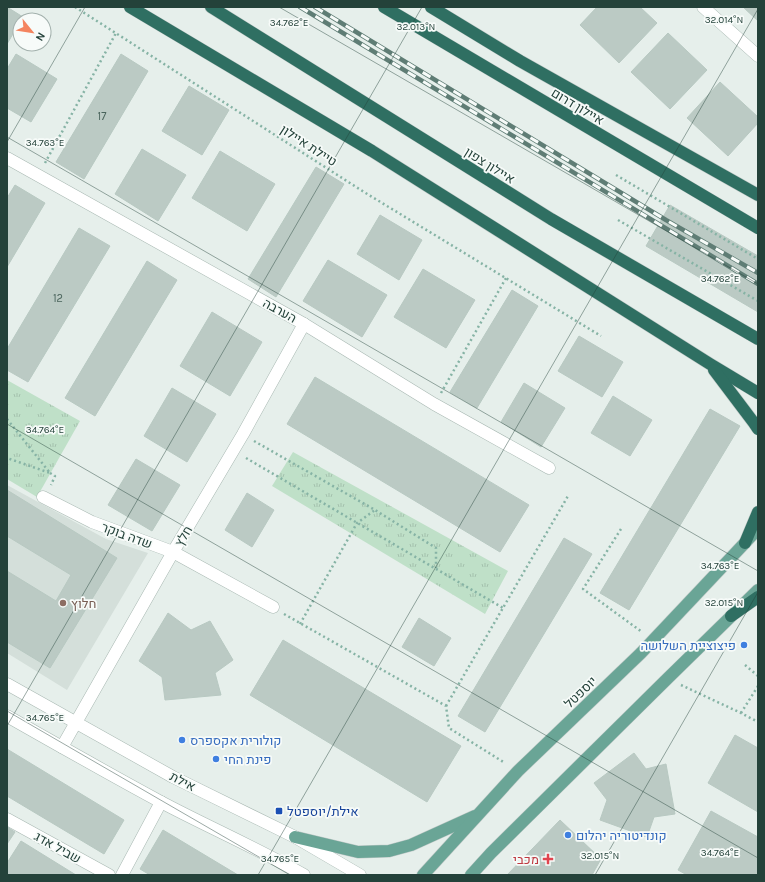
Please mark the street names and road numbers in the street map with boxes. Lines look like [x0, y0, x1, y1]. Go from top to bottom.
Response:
street label: איילון דרום [549, 85, 607, 128]
street label: טיילת איילון [278, 122, 340, 169]
street label: איילון צפון [462, 144, 518, 187]
street label: הערבה [260, 295, 299, 326]
street label: שדה בוקר [99, 519, 154, 552]
street label: חלץ [171, 523, 195, 549]
street label: יוספטל [561, 673, 600, 711]
street label: אילת [167, 769, 198, 794]
street label: שביל אדג [32, 829, 84, 866]

